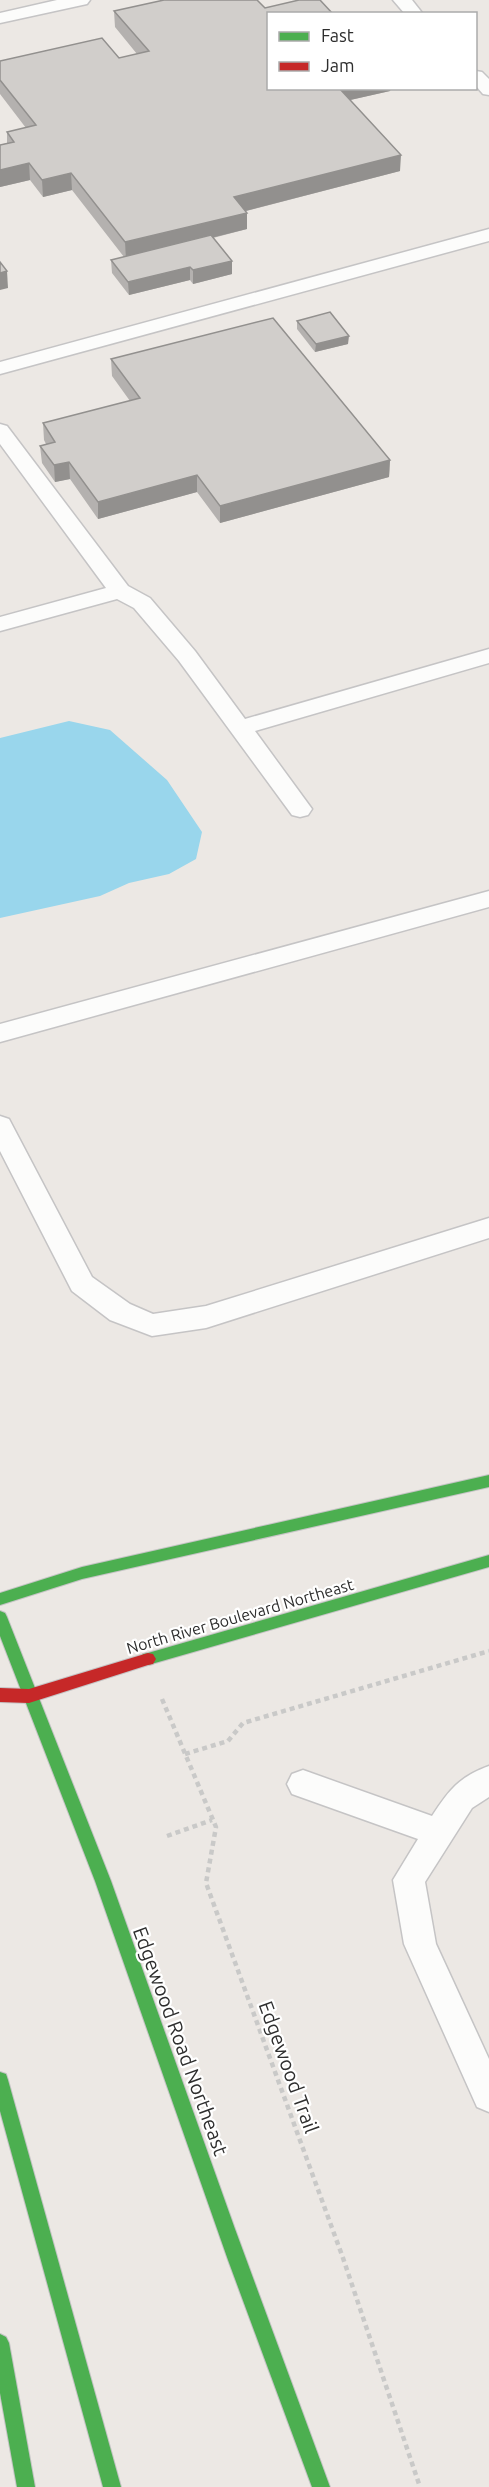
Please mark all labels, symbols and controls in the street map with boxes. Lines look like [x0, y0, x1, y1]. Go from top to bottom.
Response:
legend [267, 12, 477, 90]
text: Fast [321, 25, 354, 45]
text: Jam [321, 55, 355, 75]
street label: North River Boulevard Northeast [124, 1575, 356, 1657]
street label: Edgewood Road Northeast [129, 1923, 233, 2159]
street label: Edgewood Trail [254, 1998, 324, 2136]

